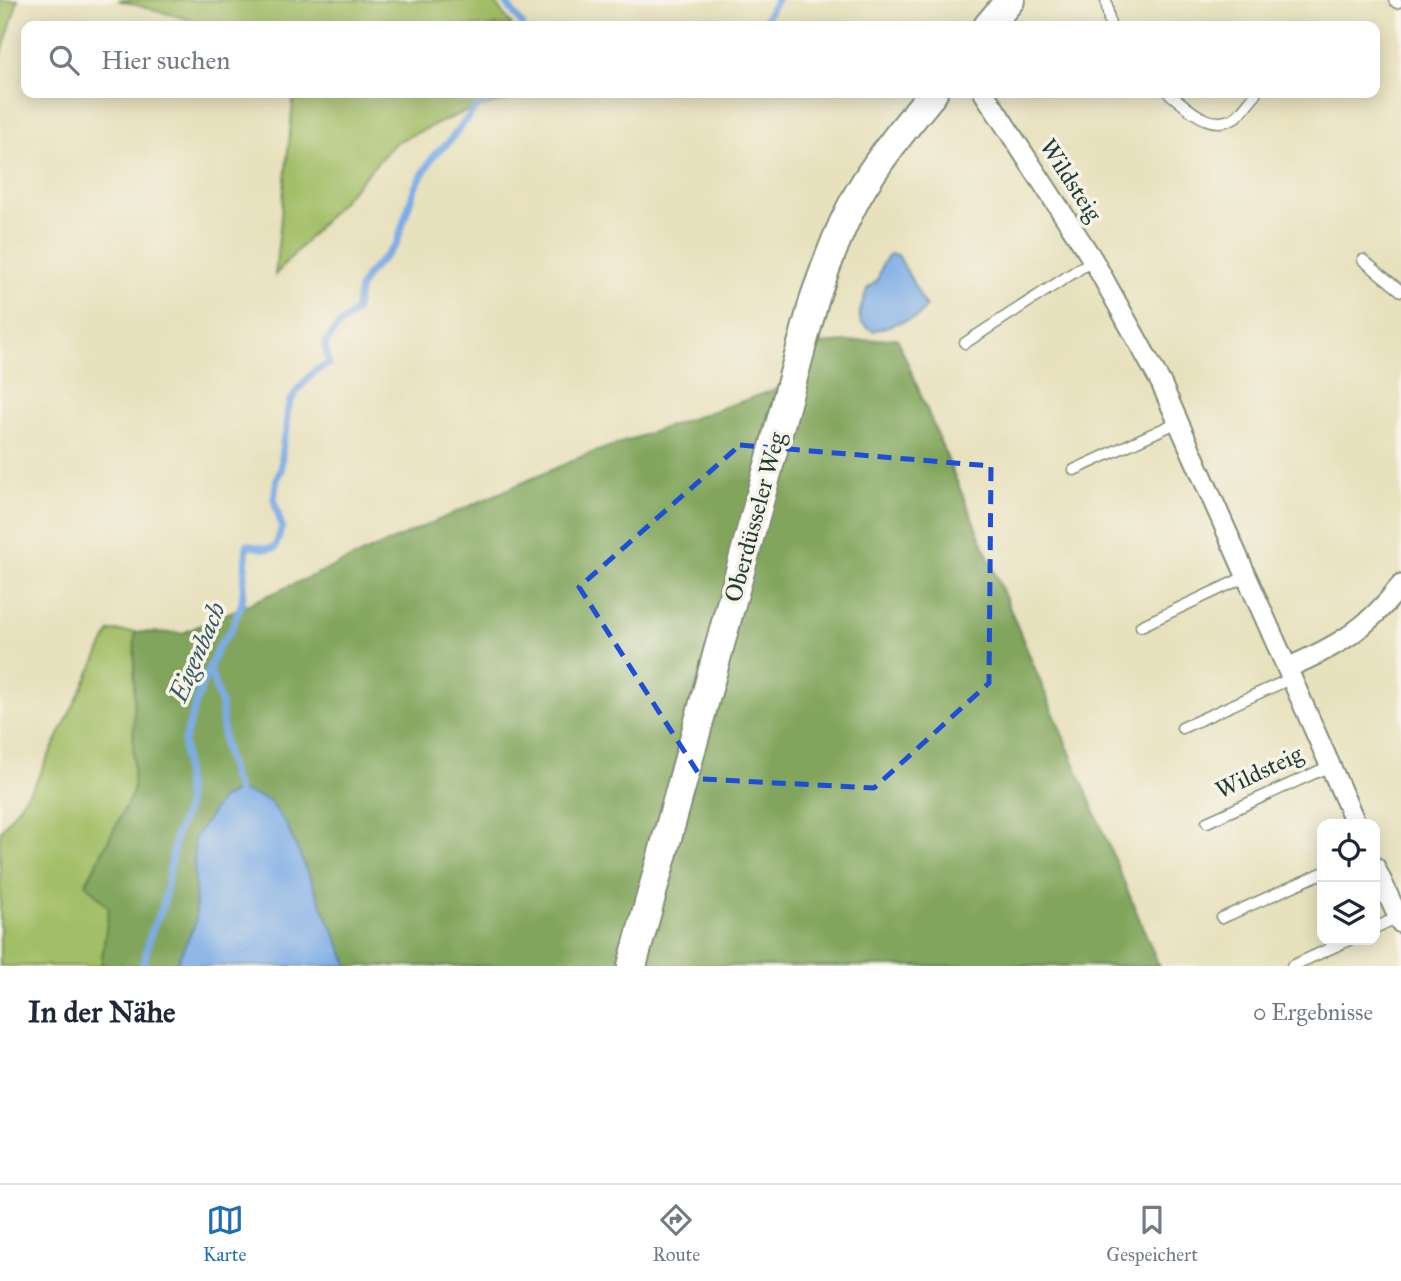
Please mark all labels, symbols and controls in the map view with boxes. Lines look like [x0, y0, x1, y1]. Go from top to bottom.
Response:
search box [21, 21, 1380, 98]
icon: search [45, 41, 83, 79]
text: Hier suchen [101, 44, 230, 76]
street label: Wildsteig [1033, 133, 1109, 228]
street label: Oberdüsseler Weg [718, 428, 792, 605]
water label: Eigenbach [161, 597, 232, 708]
street label: Wildsteig [1211, 738, 1308, 805]
map controls [1317, 819, 1380, 945]
button: locate [1317, 819, 1380, 882]
button: layers [1317, 882, 1380, 945]
text: In der Nähe [28, 994, 176, 1030]
text: 0 Ergebnisse [1253, 998, 1373, 1026]
tab: Karte [203, 1201, 246, 1266]
tab: Route [652, 1201, 700, 1266]
tab: Gespeichert [1106, 1201, 1198, 1266]

